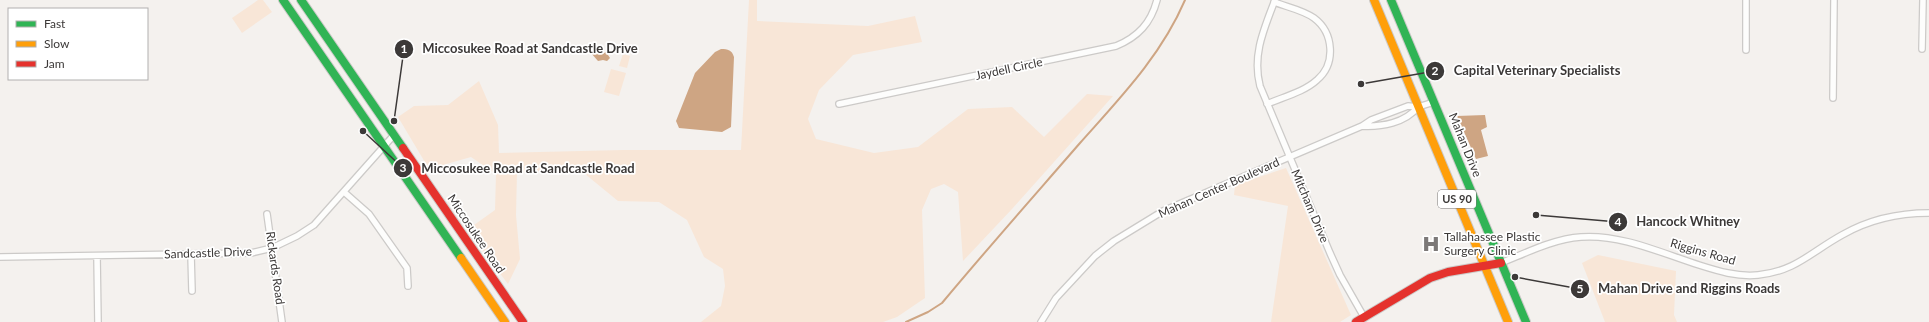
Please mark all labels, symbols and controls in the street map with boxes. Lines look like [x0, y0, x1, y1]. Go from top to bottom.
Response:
legend [8, 8, 148, 80]
text: Fast [44, 16, 66, 31]
text: Slow [44, 36, 70, 51]
callout: Miccosukee Road at Sandcastle Drive [394, 36, 646, 61]
text: Miccosukee Road at Sandcastle Drive [422, 40, 638, 56]
text: 1 [401, 41, 408, 56]
street label: Jaydell Circle [974, 54, 1044, 83]
text: Jam [44, 56, 65, 71]
callout: Capital Veterinary Specialists [1425, 58, 1629, 83]
text: Capital Veterinary Specialists [1454, 62, 1621, 78]
text: 2 [1432, 63, 1439, 78]
street label: Mahan Drive [1446, 110, 1485, 179]
street label: Mahan Center Boulevard [1156, 154, 1282, 221]
callout: Miccosukee Road at Sandcastle Road [393, 156, 642, 181]
text: 3 [400, 160, 407, 175]
text: Miccosukee Road at Sandcastle Road [421, 160, 635, 176]
street label: Mitcham Drive [1288, 167, 1333, 245]
road number: US 90 [1438, 190, 1476, 208]
street label: Miccosukee Road [444, 191, 508, 276]
callout: Hancock Whitney [1608, 209, 1748, 234]
text: Hancock Whitney [1636, 213, 1740, 229]
text: 4 [1615, 214, 1622, 229]
place label: Tallahassee Plastic Surgery Clinic [1444, 229, 1541, 258]
street label: Rickards Road [263, 230, 288, 306]
hospital icon: Tallahassee Plastic Surgery Clinic [1421, 234, 1441, 254]
street label: Riggins Road [1669, 235, 1738, 268]
street label: Sandcastle Drive [164, 243, 252, 262]
callout: Mahan Drive and Riggins Roads [1570, 276, 1788, 301]
text: Mahan Drive and Riggins Roads [1598, 280, 1780, 296]
text: 5 [1577, 281, 1584, 296]

